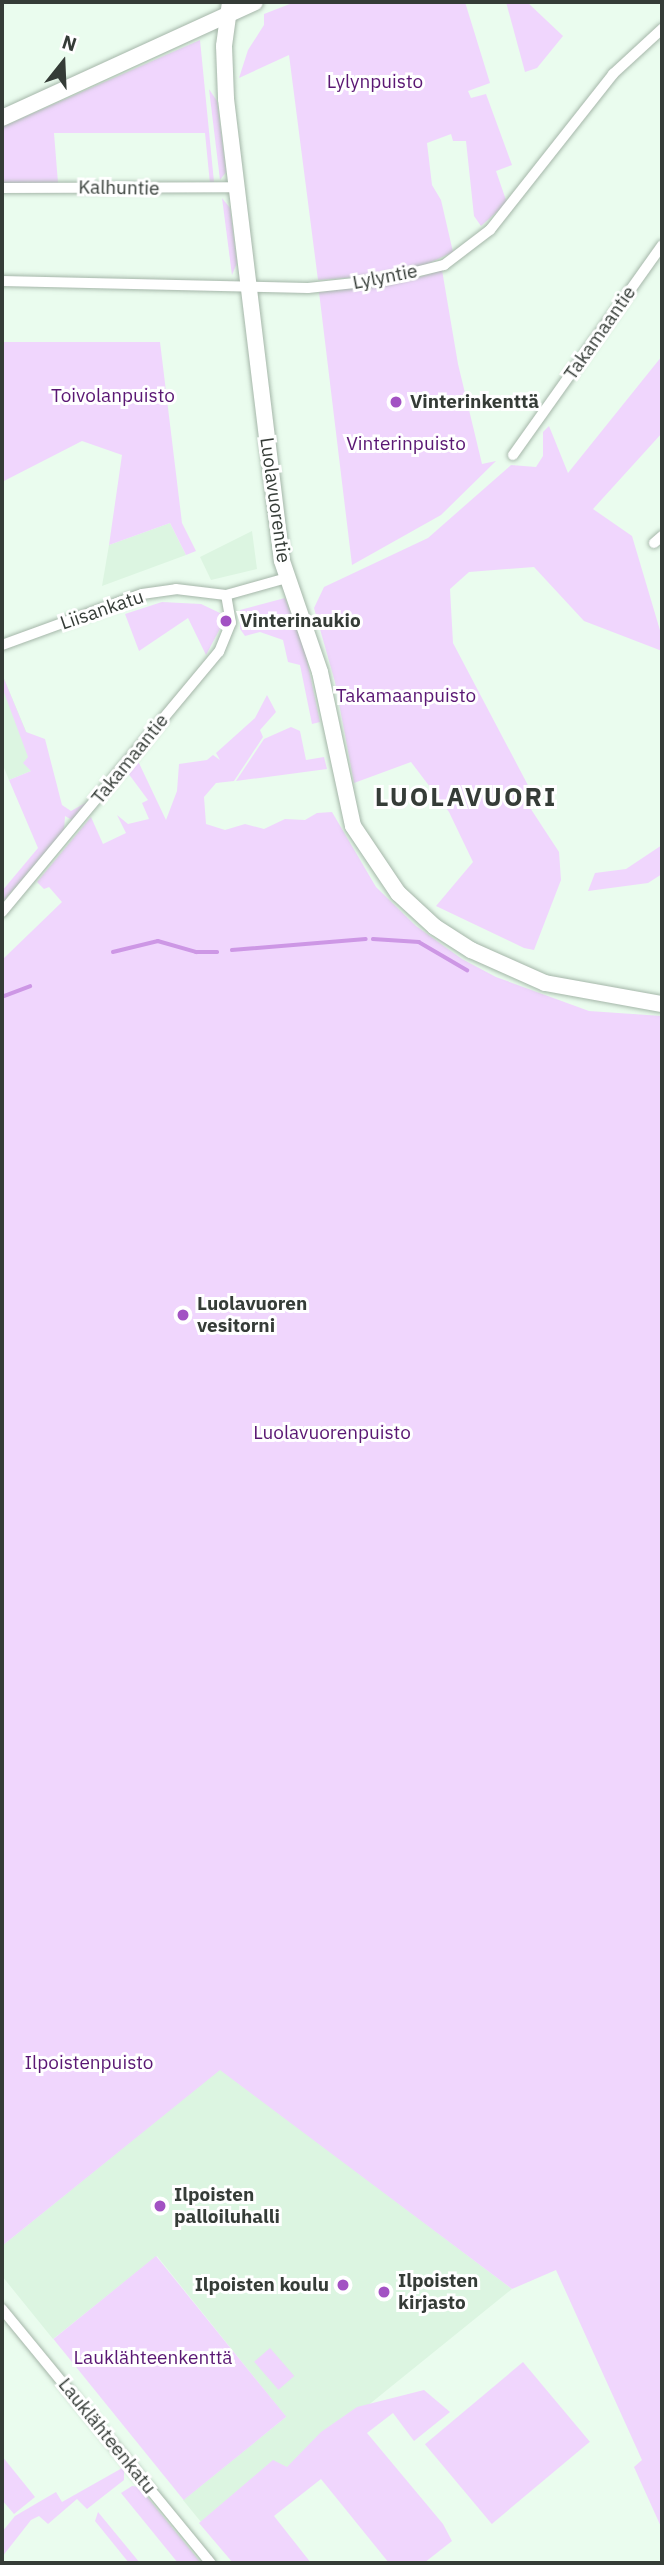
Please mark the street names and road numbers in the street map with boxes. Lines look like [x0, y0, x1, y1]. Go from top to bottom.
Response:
street label: Kalhuntie [78, 176, 160, 200]
street label: Lylyntie [351, 260, 419, 294]
street label: Takamaantie [559, 282, 641, 384]
street label: Luolavuorentie [255, 436, 295, 564]
street label: Liisankatu [57, 585, 147, 635]
street label: Takamaantie [87, 709, 173, 809]
street label: Lauklähteenkatu [53, 2374, 161, 2498]

